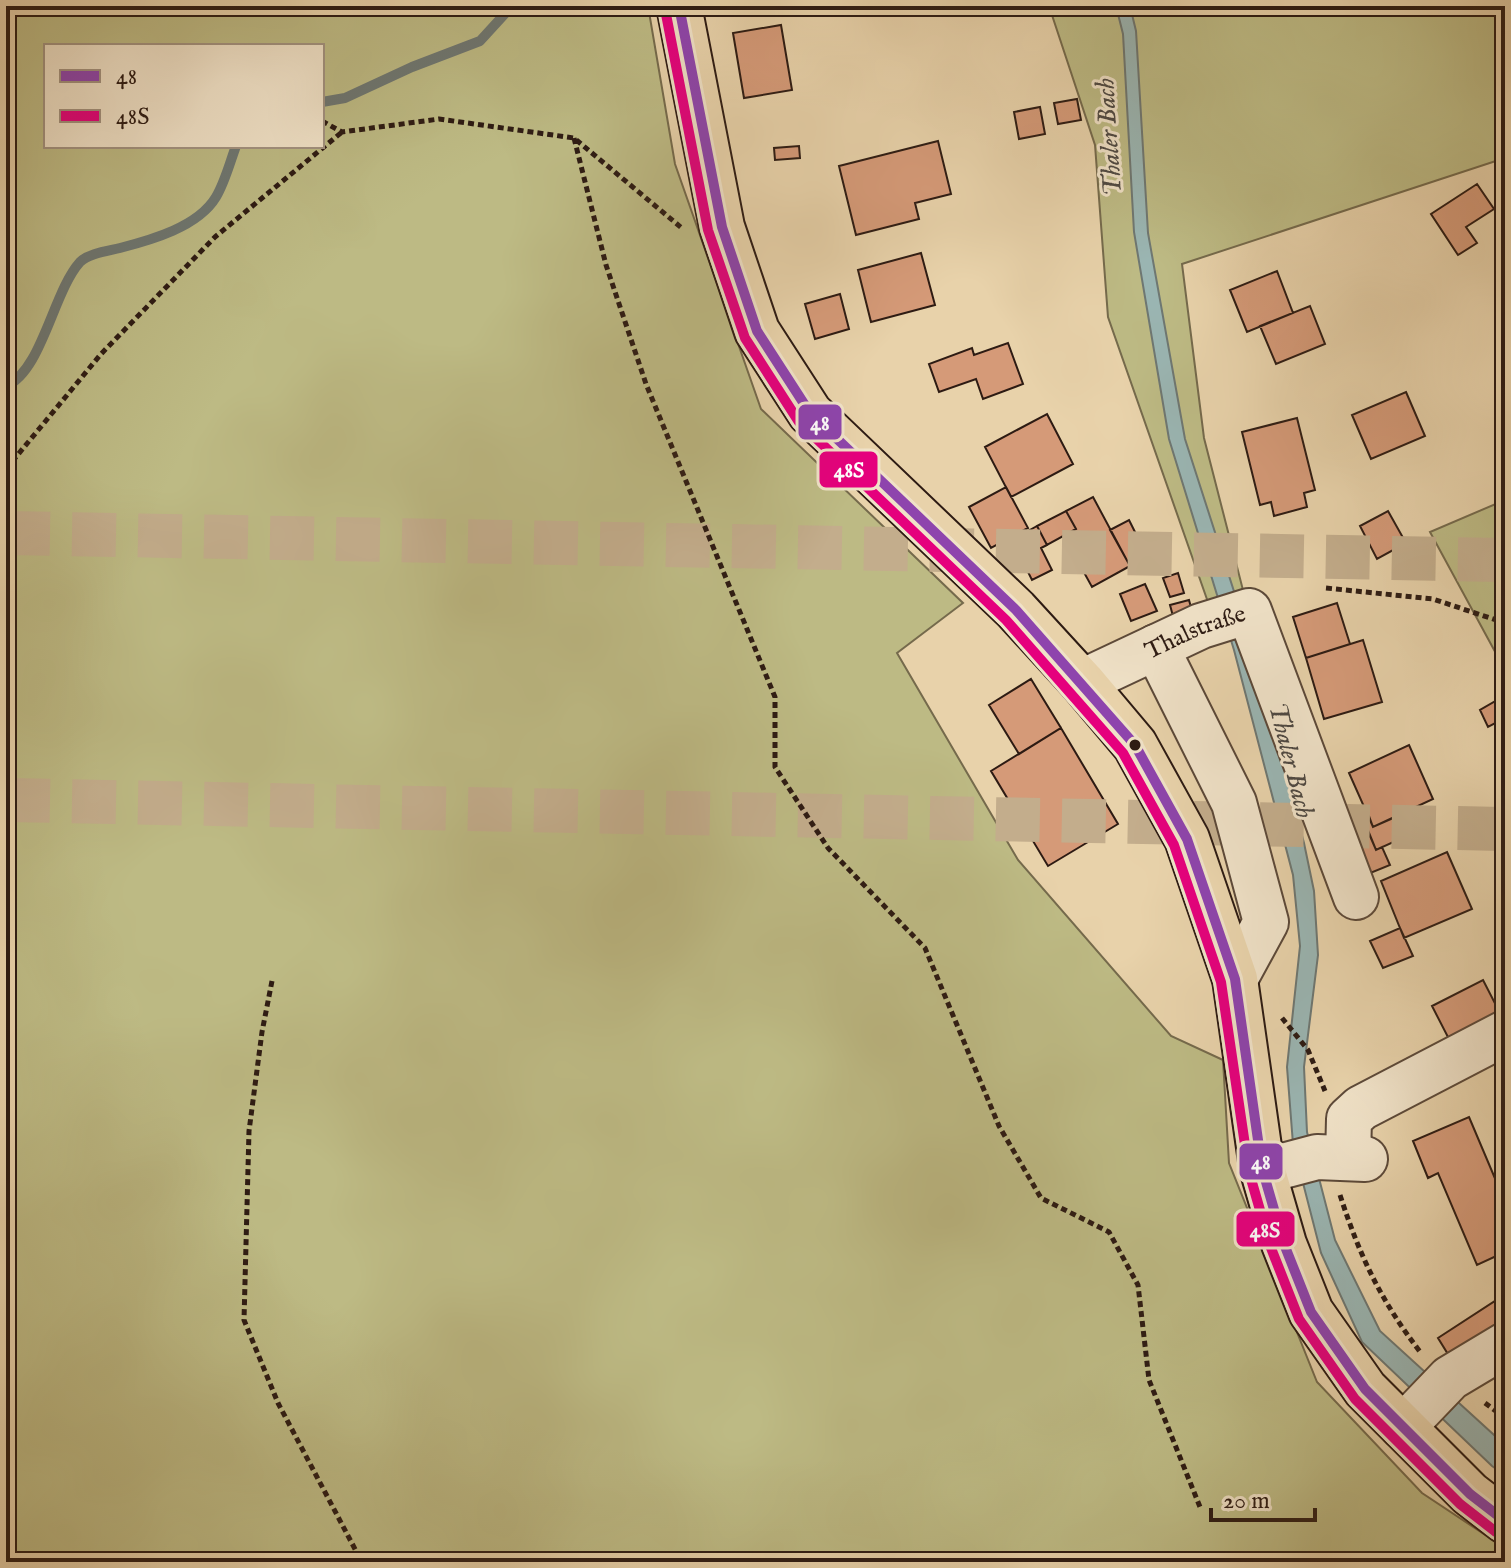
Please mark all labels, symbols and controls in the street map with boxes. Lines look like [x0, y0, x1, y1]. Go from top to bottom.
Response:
legend [44, 44, 324, 148]
text: 48 [116, 62, 137, 93]
water label: Thaler Bach [1089, 77, 1130, 197]
text: 48S [116, 102, 149, 133]
line badge: 48 [797, 403, 843, 441]
text: 48 [810, 410, 830, 438]
line badge: 48S [818, 450, 879, 489]
text: 48S [834, 457, 864, 485]
street label: Thalstraße [1140, 599, 1250, 667]
water label: Thaler Bach [1260, 699, 1321, 822]
unlabelled marker [1127, 737, 1143, 753]
line badge: 48 [1238, 1142, 1284, 1181]
text: 48 [1251, 1149, 1271, 1177]
line badge: 48S [1235, 1210, 1296, 1248]
text: 48S [1250, 1217, 1280, 1245]
scale bar [1211, 1472, 1315, 1522]
text: 20 m [1223, 1486, 1270, 1517]

